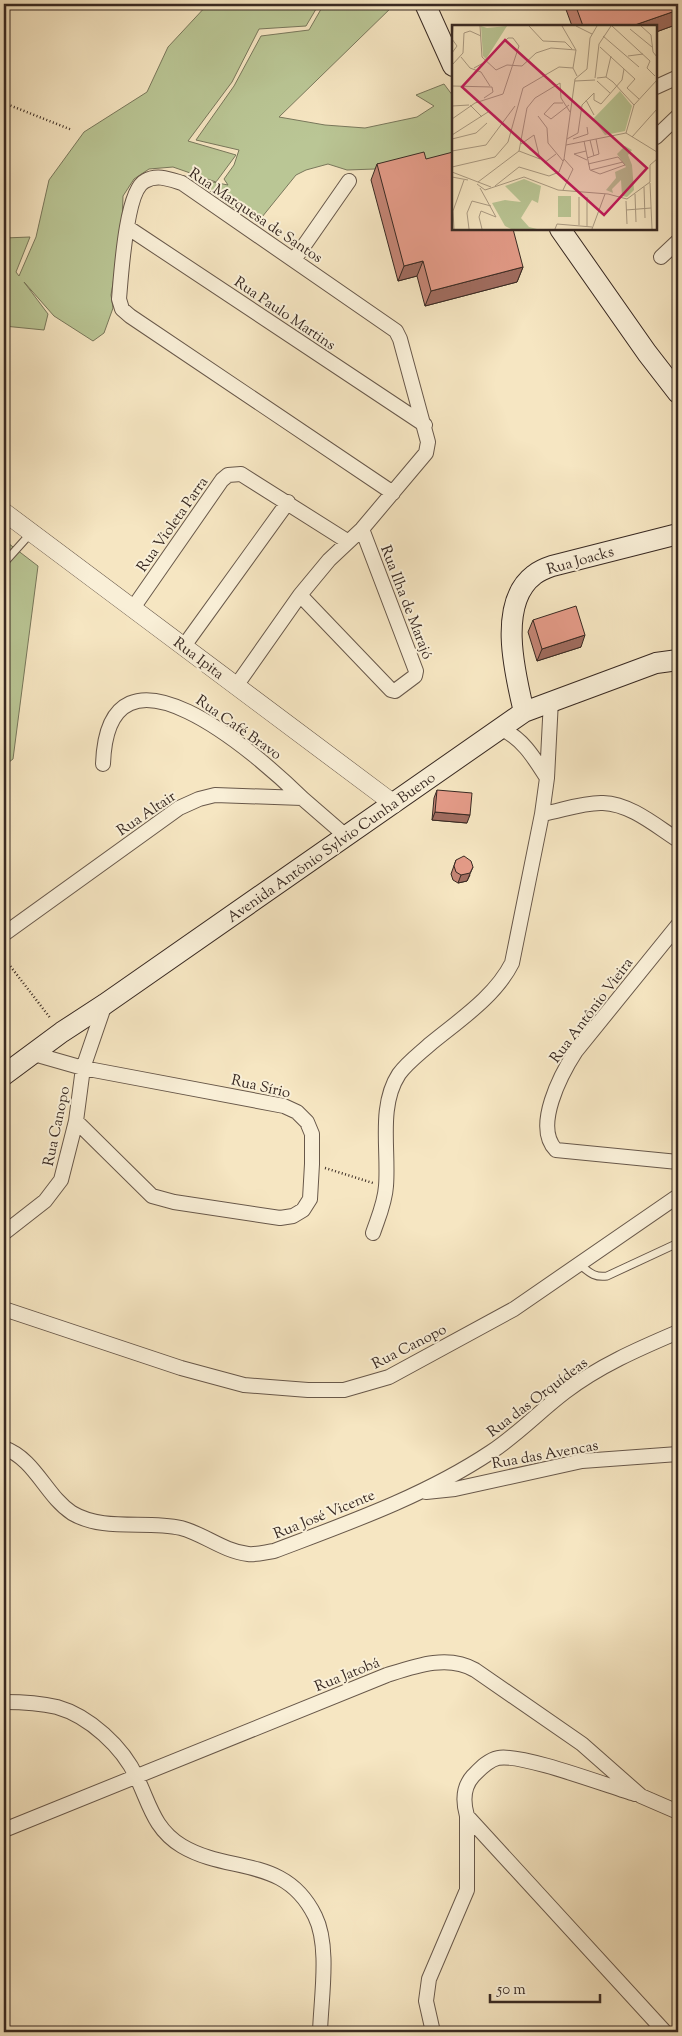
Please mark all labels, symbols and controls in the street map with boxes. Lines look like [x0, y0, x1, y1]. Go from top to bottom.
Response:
inset map [452, 25, 657, 230]
street label: Rua Marquesa de Santos [184, 164, 326, 269]
street label: Rua Paulo Martins [229, 272, 339, 356]
street label: Rua Violeta Parra [133, 473, 214, 577]
street label: Rua Ilha de Marajó [374, 542, 437, 663]
street label: Rua Joacks [544, 542, 617, 581]
street label: Rua Ipita [168, 633, 228, 685]
street label: Rua Café Bravo [191, 691, 285, 766]
street label: Avenida Antônio Sylvio Cunha Bueno [223, 768, 440, 929]
street label: Rua Altair [113, 787, 181, 842]
street label: Rua Antônio Vieira [546, 954, 639, 1068]
street label: Rua Sírio [229, 1070, 292, 1104]
street label: Rua Canopo [39, 1084, 76, 1168]
street label: Rua Canopo [369, 1320, 451, 1375]
street label: Rua das Orquídeas [483, 1353, 593, 1443]
street label: Rua das Avencas [490, 1436, 600, 1475]
street label: Rua José Vicente [271, 1485, 378, 1545]
street label: Rua Jatobá [312, 1653, 383, 1698]
scale bar [490, 1971, 600, 2003]
text: 50 m [496, 1980, 526, 2001]

